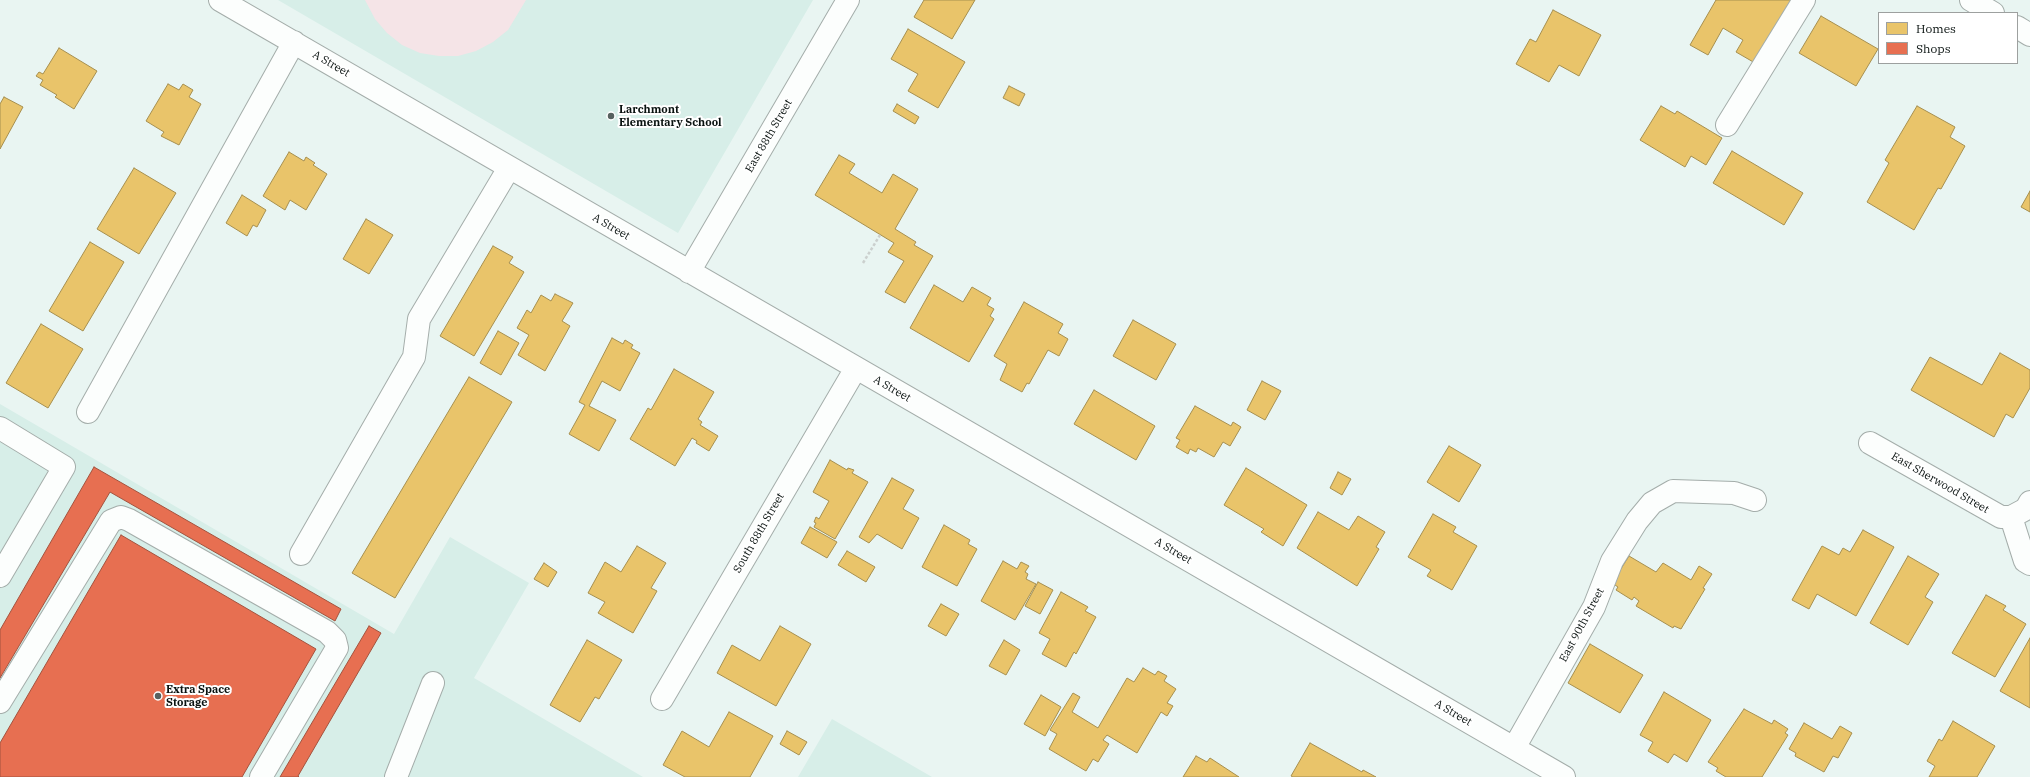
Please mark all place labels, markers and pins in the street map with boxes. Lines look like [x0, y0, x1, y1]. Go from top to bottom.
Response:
place label: Larchmont Elementary School [619, 103, 722, 129]
marker: Larchmont Elementary School [606, 111, 616, 121]
place label: Extra Space Storage [166, 683, 230, 709]
marker: Extra Space Storage [153, 691, 163, 701]

